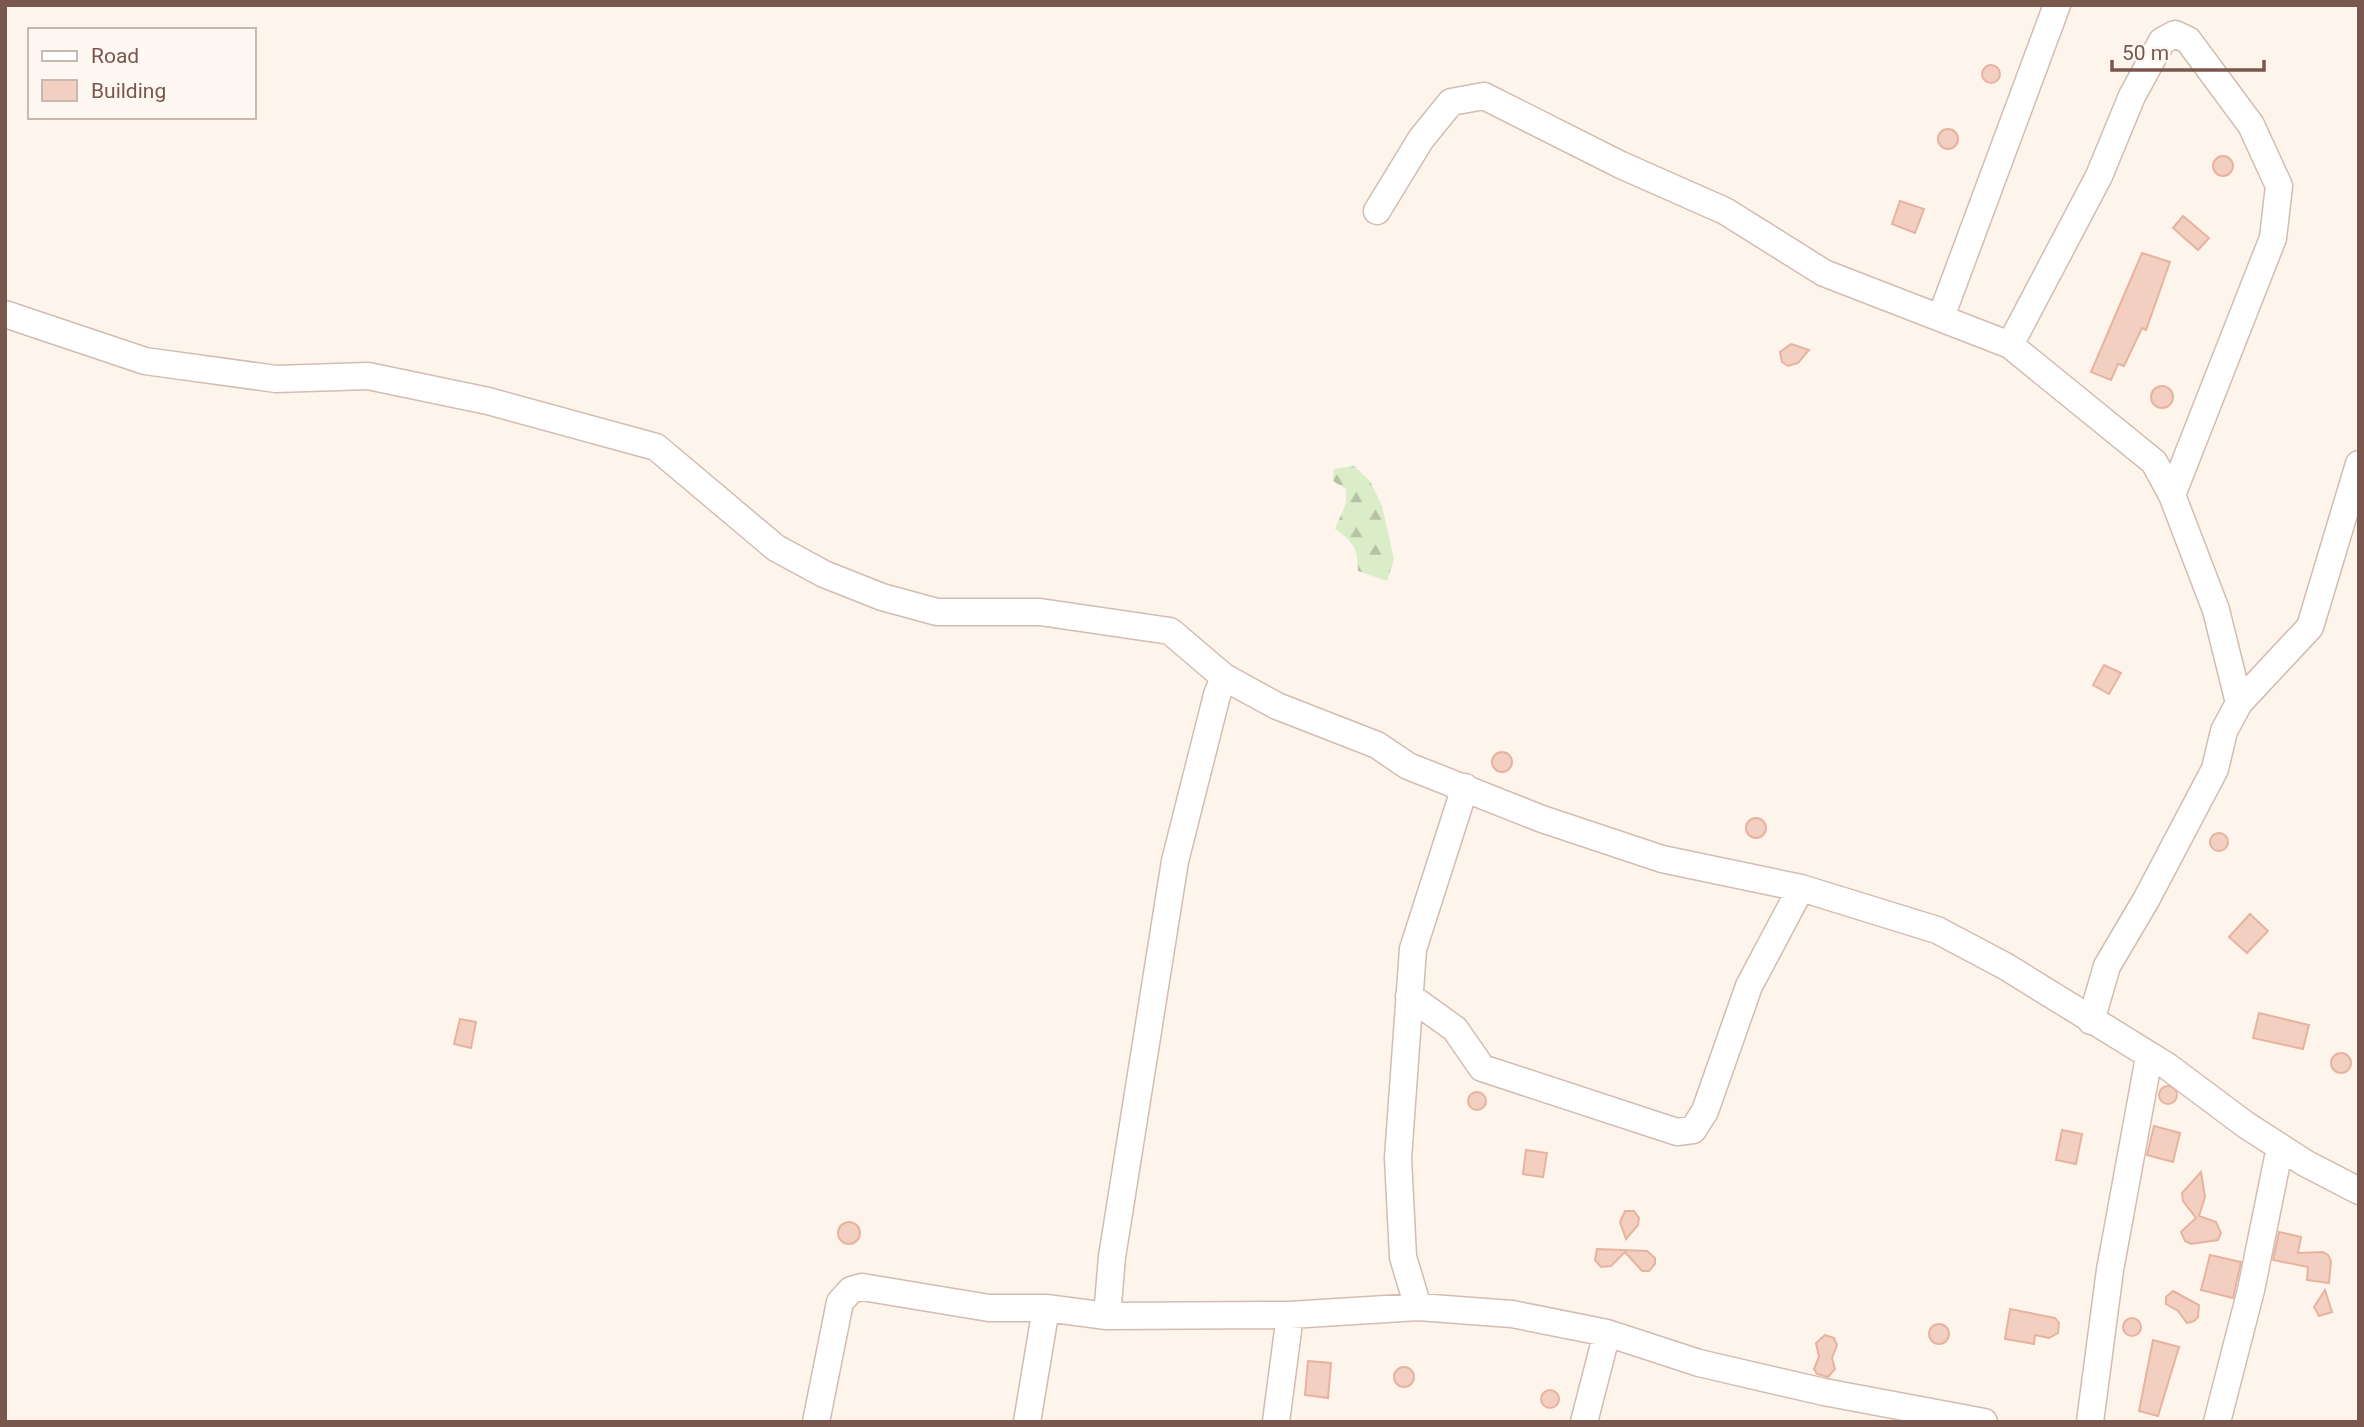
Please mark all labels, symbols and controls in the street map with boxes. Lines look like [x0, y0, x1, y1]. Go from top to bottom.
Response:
legend [28, 28, 256, 119]
scale bar [2112, 28, 2264, 72]
text: 50 m [2122, 41, 2169, 65]
text: Road [91, 44, 139, 68]
text: Building [91, 79, 166, 103]

